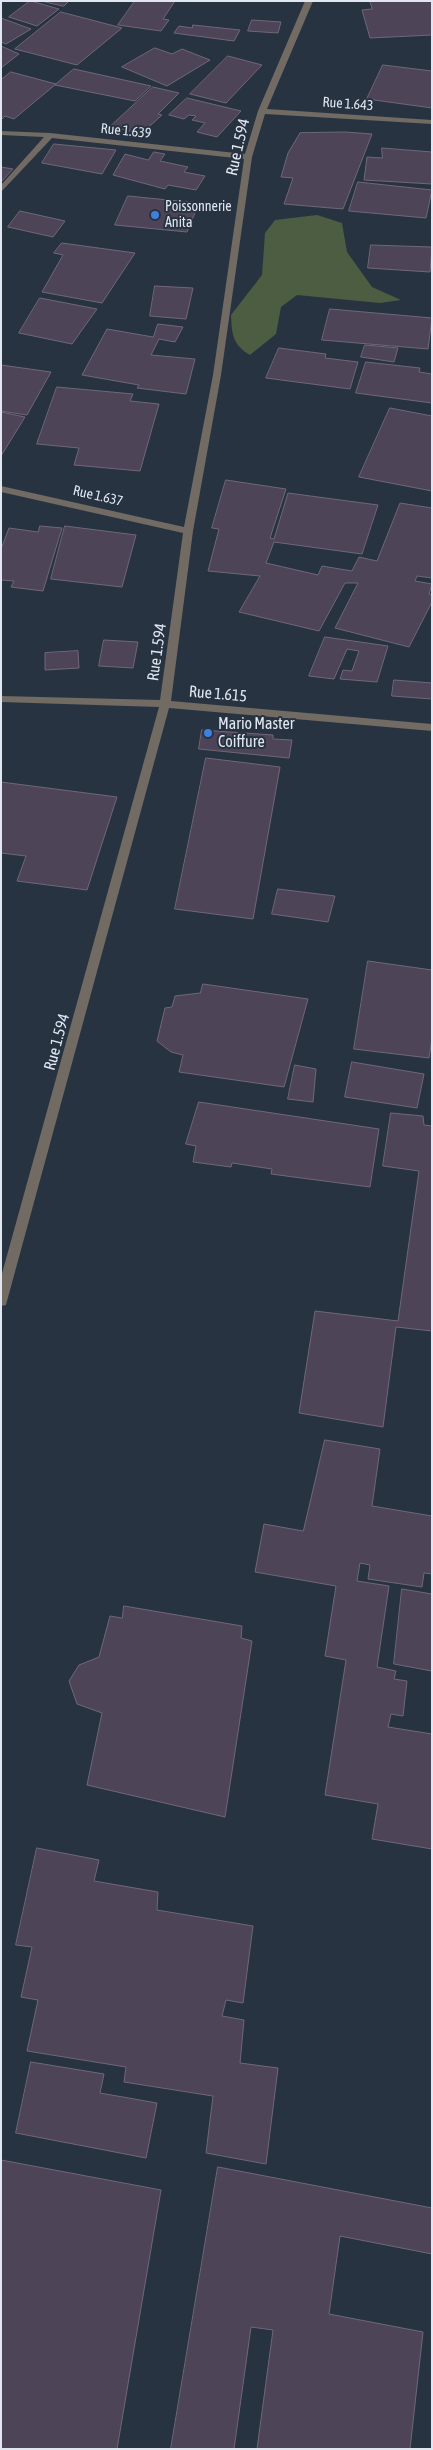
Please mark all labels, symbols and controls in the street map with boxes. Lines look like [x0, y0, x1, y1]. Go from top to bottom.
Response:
street label: Rue 1.643 [322, 94, 374, 114]
street label: Rue 1.594 [222, 117, 254, 177]
street label: Rue 1.639 [100, 120, 152, 142]
place label: Poissonnerie Anita [165, 199, 232, 232]
marker: Poissonnerie Anita [149, 209, 161, 221]
street label: Rue 1.637 [71, 482, 125, 510]
street label: Rue 1.594 [143, 622, 171, 682]
street label: Rue 1.615 [188, 682, 248, 706]
place label: Mario Master Coiffure [218, 714, 295, 752]
marker: Mario Master Coiffure [202, 727, 214, 739]
street label: Rue 1.594 [40, 1011, 74, 1073]

